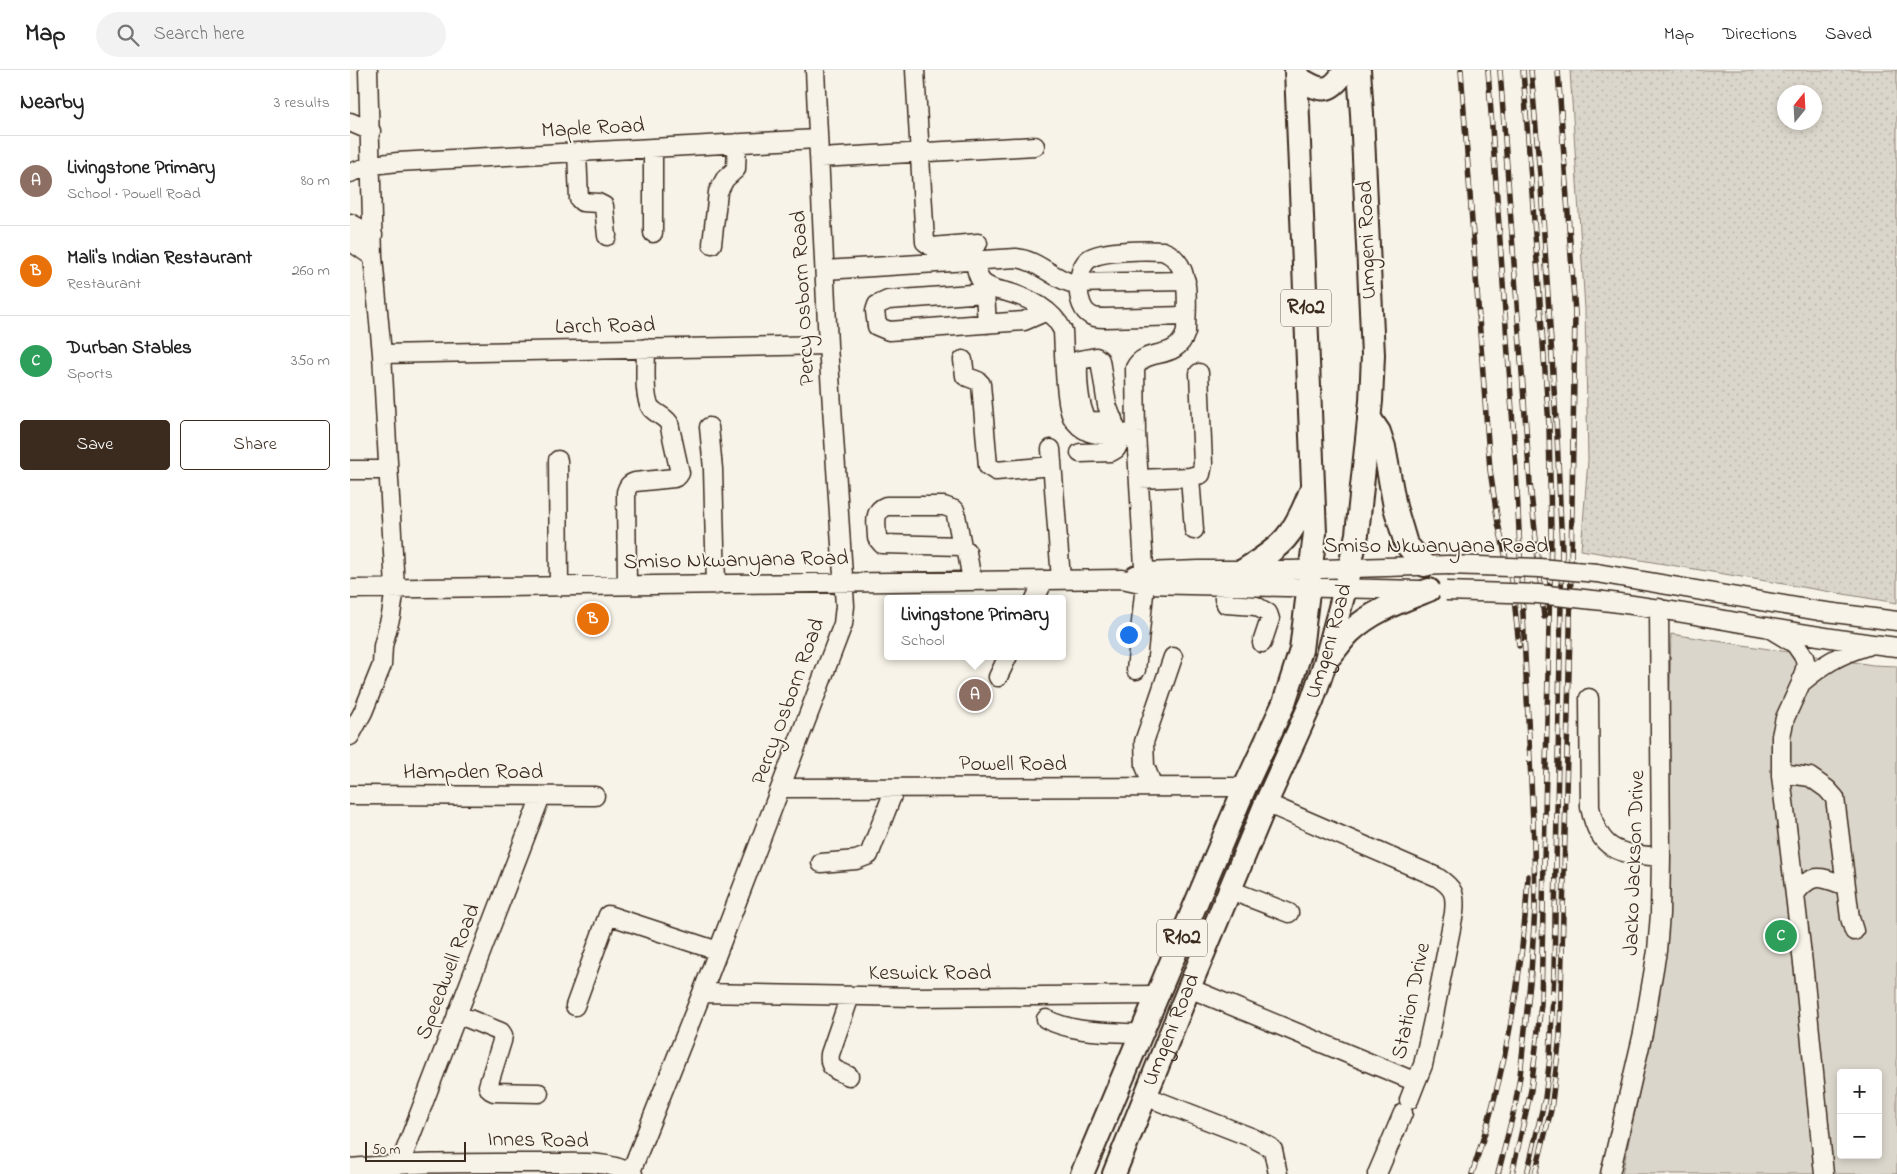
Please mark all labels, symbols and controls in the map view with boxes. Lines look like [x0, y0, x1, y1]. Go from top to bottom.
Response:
search box [96, 12, 446, 57]
text: Map [25, 17, 66, 52]
icon: search [114, 21, 142, 49]
text: Search here [154, 21, 245, 48]
text: Map [1664, 22, 1694, 48]
text: Directions [1722, 22, 1797, 48]
text: Saved [1825, 22, 1872, 48]
north arrow [1777, 85, 1822, 130]
text: Nearby [20, 88, 84, 118]
text: 3 results [274, 91, 330, 115]
street label: Maple Road [541, 110, 645, 148]
text: Livingstone Primary [67, 155, 215, 182]
text: A [31, 169, 41, 193]
text: 80 m [301, 169, 330, 193]
street label: Umgeni Road [1350, 180, 1387, 300]
text: School · Powell Road [67, 182, 201, 206]
street label: Percy Osborn Road [783, 210, 826, 386]
text: Mali's Indian Restaurant [67, 245, 252, 272]
text: B [31, 259, 41, 283]
text: 260 m [292, 259, 330, 283]
text: Restaurant [67, 272, 141, 296]
road number: R102 [1281, 290, 1331, 326]
street label: Larch Road [555, 310, 655, 344]
text: Durban Stables [67, 335, 192, 362]
text: C [32, 349, 40, 373]
text: 350 m [291, 349, 330, 373]
text: Sports [67, 362, 113, 386]
button: Save [20, 420, 170, 470]
button: Share [180, 420, 330, 470]
street label: Smiso Nkwanyana Road [1323, 531, 1549, 564]
street label: Smiso Nkwanyana Road [623, 543, 849, 580]
street label: Umgeni Road [1298, 580, 1362, 704]
popup [884, 595, 1066, 660]
pin: B [577, 600, 609, 638]
text: Livingstone Primary [901, 602, 1049, 629]
street label: Percy Osborn Road [744, 614, 835, 790]
your location [1116, 622, 1142, 648]
text: School [901, 629, 945, 653]
pin: A [959, 676, 991, 714]
street label: Powell Road [959, 749, 1067, 781]
street label: Hampden Road [403, 757, 543, 789]
street label: Jacko Jackson Drive [1616, 769, 1654, 956]
street label: Speedwell Road [408, 899, 490, 1045]
pin: C [1765, 917, 1797, 955]
road number: R102 [1157, 920, 1207, 956]
street label: Station Drive [1384, 940, 1440, 1062]
street label: Keswick Road [869, 958, 991, 990]
street label: Umgeni Road [1135, 969, 1209, 1091]
map controls [1837, 1069, 1882, 1159]
button: + [1837, 1069, 1882, 1114]
button: − [1837, 1114, 1882, 1159]
street label: Innes Road [487, 1124, 589, 1158]
scale bar [365, 1139, 466, 1162]
text: 50 m [372, 1140, 400, 1161]

